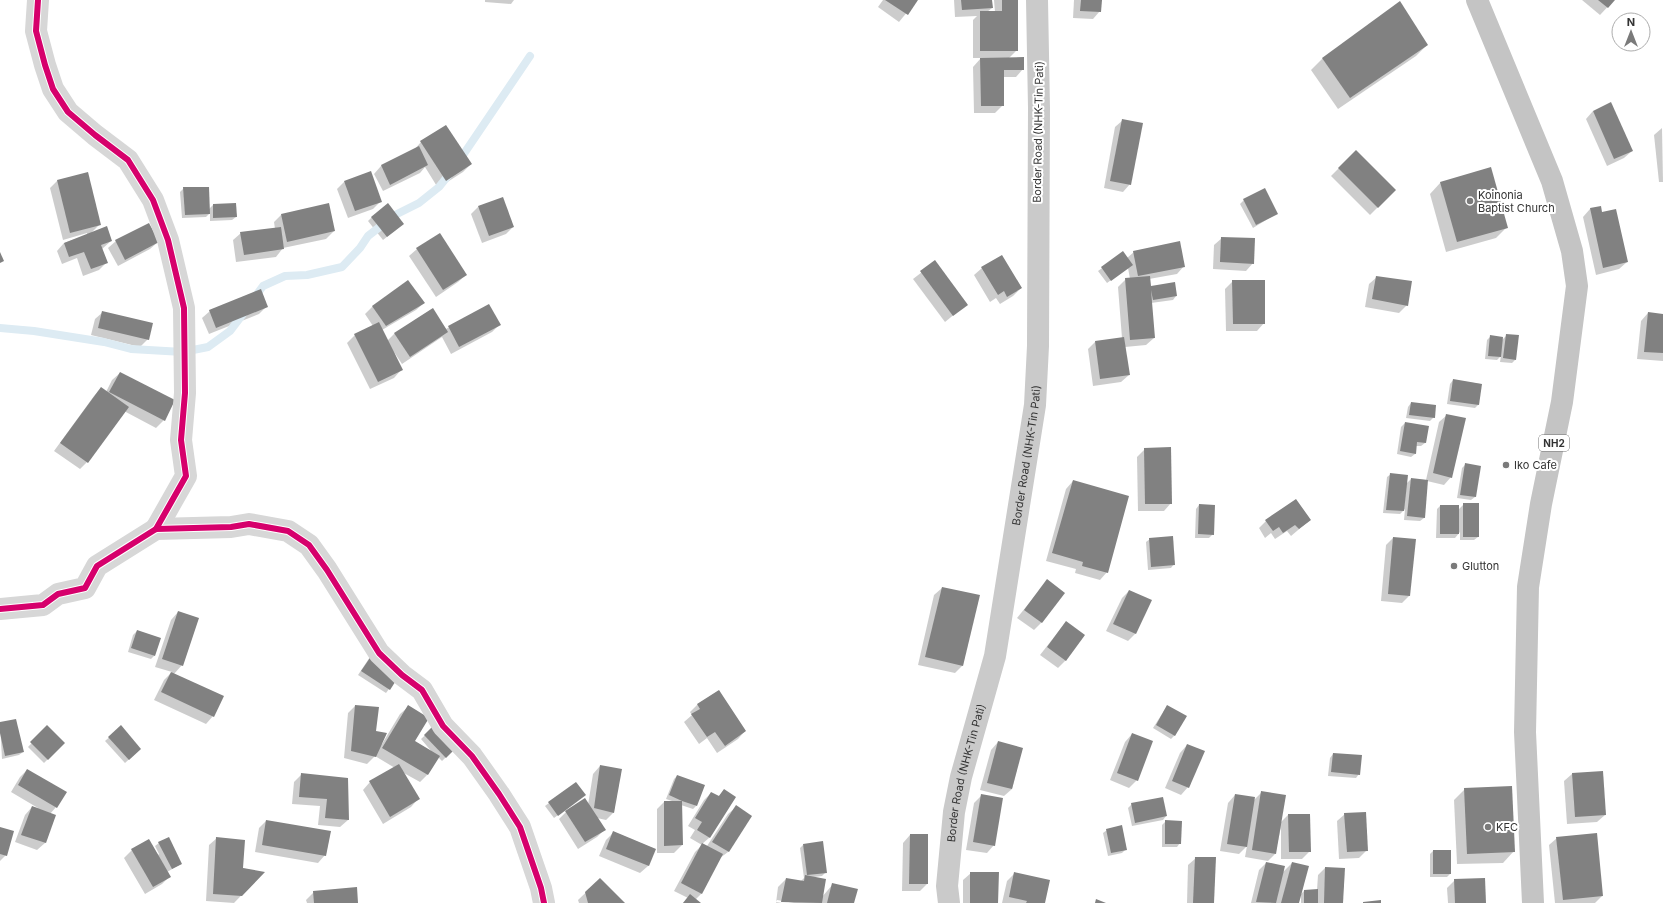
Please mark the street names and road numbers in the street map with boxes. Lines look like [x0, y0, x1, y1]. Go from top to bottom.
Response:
street label: Border Road (NHK-Tin Pati) [1030, 61, 1046, 203]
street label: Border Road (NHK-Tin Pati) [1009, 385, 1043, 526]
road number: NH2 [1539, 435, 1569, 451]
street label: Border Road (NHK-Tin Pati) [944, 702, 988, 843]

